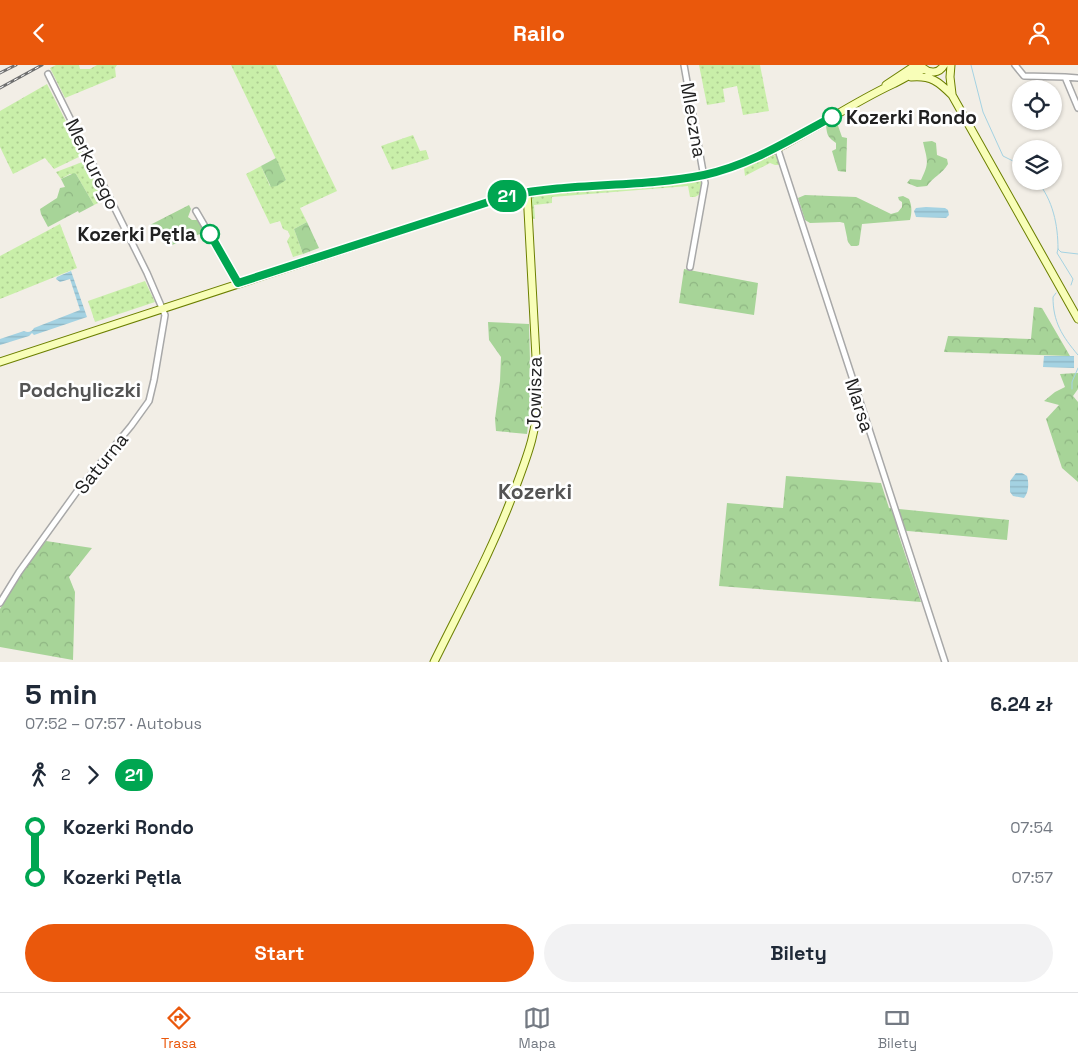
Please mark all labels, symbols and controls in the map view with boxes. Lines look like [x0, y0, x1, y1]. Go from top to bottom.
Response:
icon: back [25, 19, 53, 47]
text: Railo [513, 19, 565, 47]
icon: person [1025, 19, 1053, 47]
map controls [1012, 80, 1062, 190]
button: locate [1012, 80, 1062, 130]
street label: Mleczna [675, 81, 712, 160]
place label: Kozerki Rondo [846, 105, 977, 130]
marker: Kozerki Rondo [822, 107, 842, 127]
street label: Merkurego [60, 114, 125, 214]
button: layers [1012, 140, 1062, 190]
line badge: 21 [484, 180, 530, 212]
text: 21 [498, 184, 516, 207]
place label: Kozerki Pętla [78, 222, 196, 247]
marker: Kozerki Pętla [200, 224, 220, 244]
street label: Jowisza [521, 356, 548, 430]
street label: Marsa [839, 375, 880, 435]
district label: Podchyliczki [19, 377, 141, 403]
street label: Saturna [69, 427, 134, 499]
district label: Kozerki [498, 478, 572, 505]
text: 5 min [25, 676, 98, 712]
text: 6.24 zł [990, 692, 1053, 717]
text: 07:52 – 07:57 · Autobus [25, 713, 202, 734]
icon: walk [25, 761, 53, 789]
icon: forward [79, 761, 107, 789]
text: 21 [125, 763, 143, 786]
text: 2 [61, 764, 71, 785]
text: Kozerki Rondo [63, 815, 194, 840]
text: 07:54 [1010, 817, 1053, 838]
text: Kozerki Pętla [63, 865, 181, 890]
text: 07:57 [1012, 867, 1053, 888]
button: Start [25, 924, 534, 982]
button: Bilety [544, 924, 1053, 982]
tab: Trasa [161, 1004, 197, 1052]
tab: Mapa [519, 1004, 556, 1052]
tab: Bilety [878, 1004, 917, 1052]

